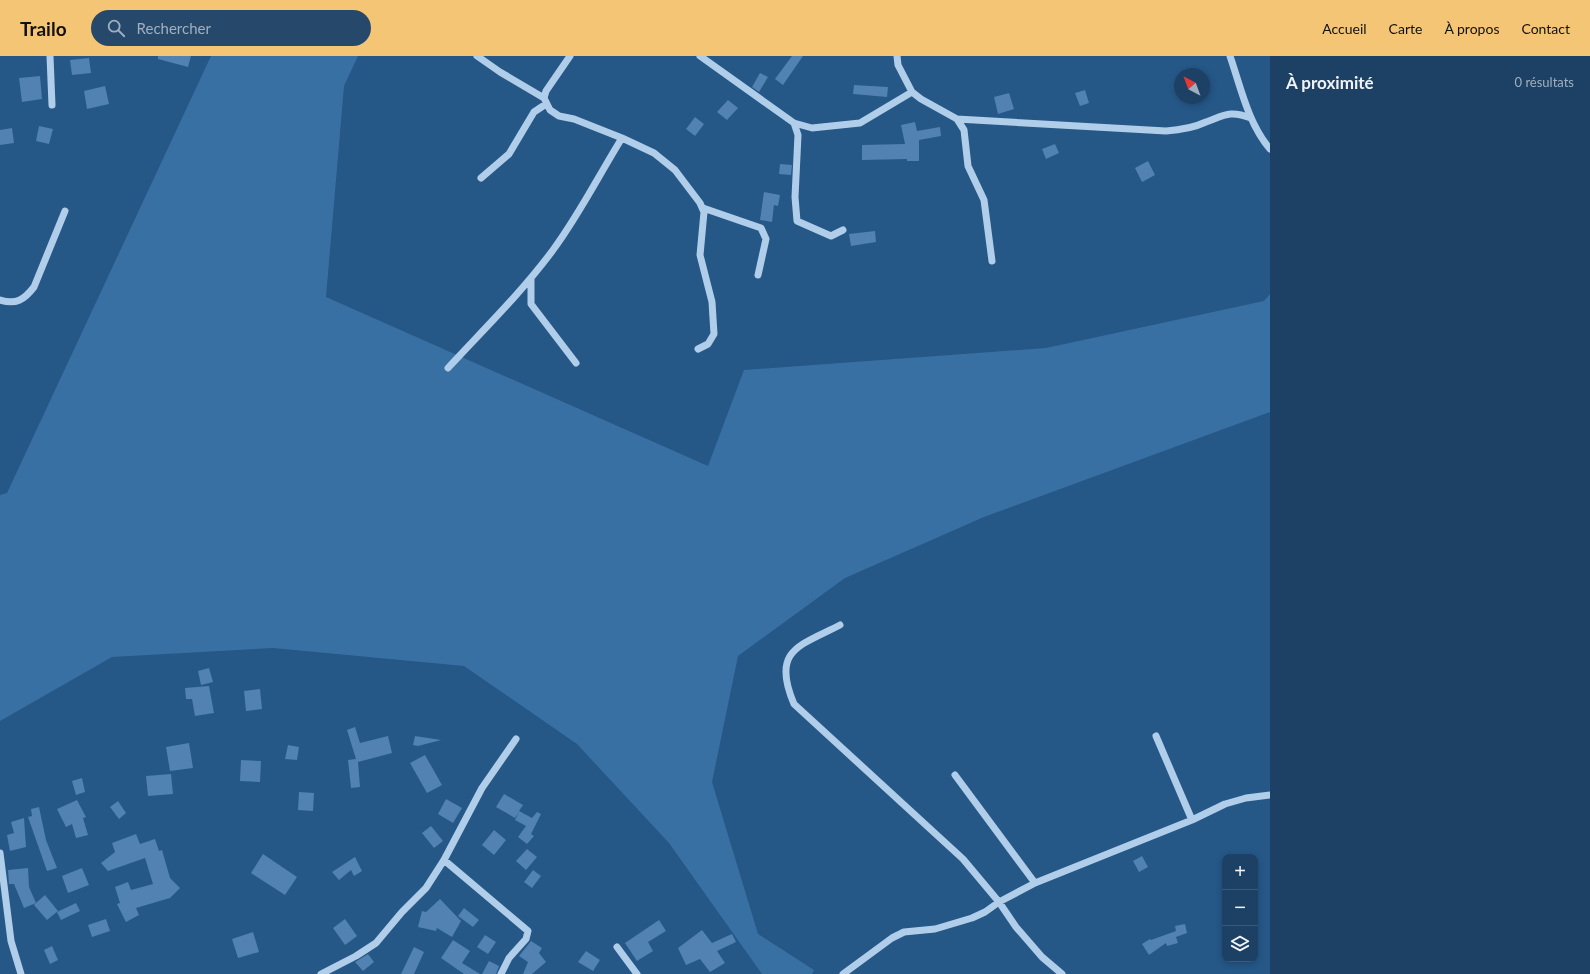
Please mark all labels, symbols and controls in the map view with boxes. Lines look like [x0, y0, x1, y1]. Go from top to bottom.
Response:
search box [91, 10, 371, 46]
text: Trailo [20, 17, 67, 40]
icon: search [105, 17, 127, 39]
text: Rechercher [137, 19, 211, 37]
text: Accueil [1322, 20, 1367, 37]
text: Carte [1389, 20, 1422, 37]
text: À propos [1444, 20, 1499, 37]
text: Contact [1521, 20, 1570, 37]
north arrow [1174, 68, 1210, 104]
text: À proximité [1286, 72, 1374, 93]
text: 0 résultats [1515, 74, 1574, 90]
map controls [1222, 854, 1258, 962]
button: + [1222, 854, 1258, 890]
button: − [1222, 890, 1258, 926]
button: layers [1222, 926, 1258, 962]

